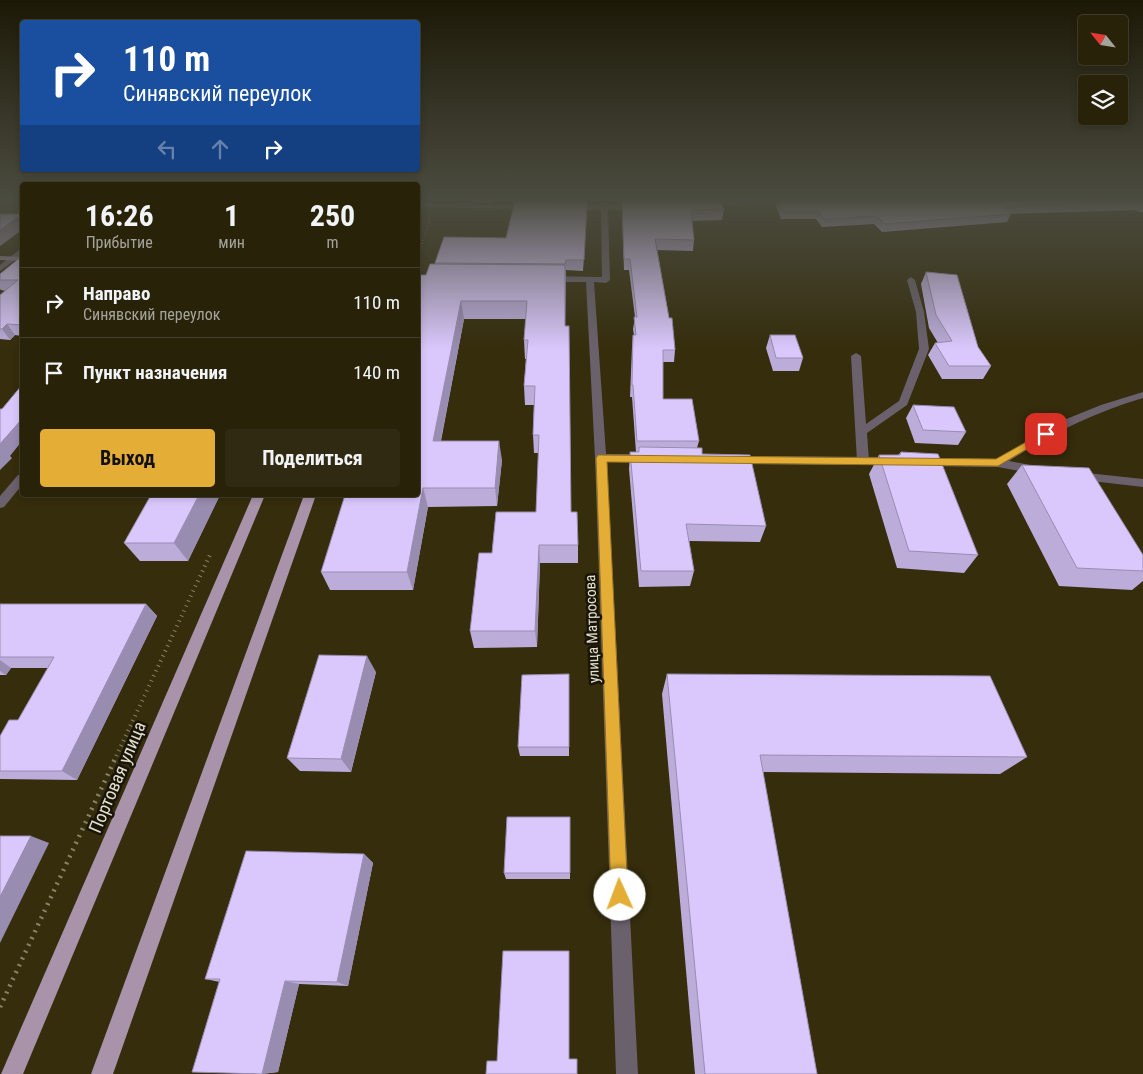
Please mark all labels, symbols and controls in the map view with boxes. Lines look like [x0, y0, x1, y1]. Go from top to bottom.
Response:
north arrow [1078, 15, 1128, 65]
map controls [1078, 15, 1128, 125]
text: 110 m [123, 39, 210, 80]
icon: right [40, 40, 105, 105]
button: layers [1078, 75, 1128, 125]
text: Синявский переулок [123, 81, 312, 106]
icon: left [153, 135, 181, 163]
icon: ahead [206, 135, 234, 163]
icon: right [259, 135, 287, 163]
text: 16:26 [85, 198, 154, 233]
text: 1 [224, 198, 239, 233]
text: 250 [310, 198, 355, 233]
text: Прибытие [86, 233, 153, 252]
text: мин [218, 233, 245, 252]
text: m [326, 233, 339, 252]
text: Направо [83, 282, 150, 305]
icon: right [40, 289, 68, 317]
text: 110 m [353, 291, 400, 314]
text: Синявский переулок [83, 305, 220, 324]
icon: arrive [40, 359, 68, 387]
text: Пункт назначения [83, 361, 227, 384]
text: 140 m [353, 361, 400, 384]
pin [1025, 413, 1067, 455]
icon: arrive [1032, 420, 1060, 448]
button: Выход [40, 429, 215, 487]
button: Поделиться [225, 429, 400, 487]
street label: улица Матросова [581, 574, 603, 684]
street label: Портовая улица [84, 718, 150, 836]
position arrow [593, 868, 645, 920]

